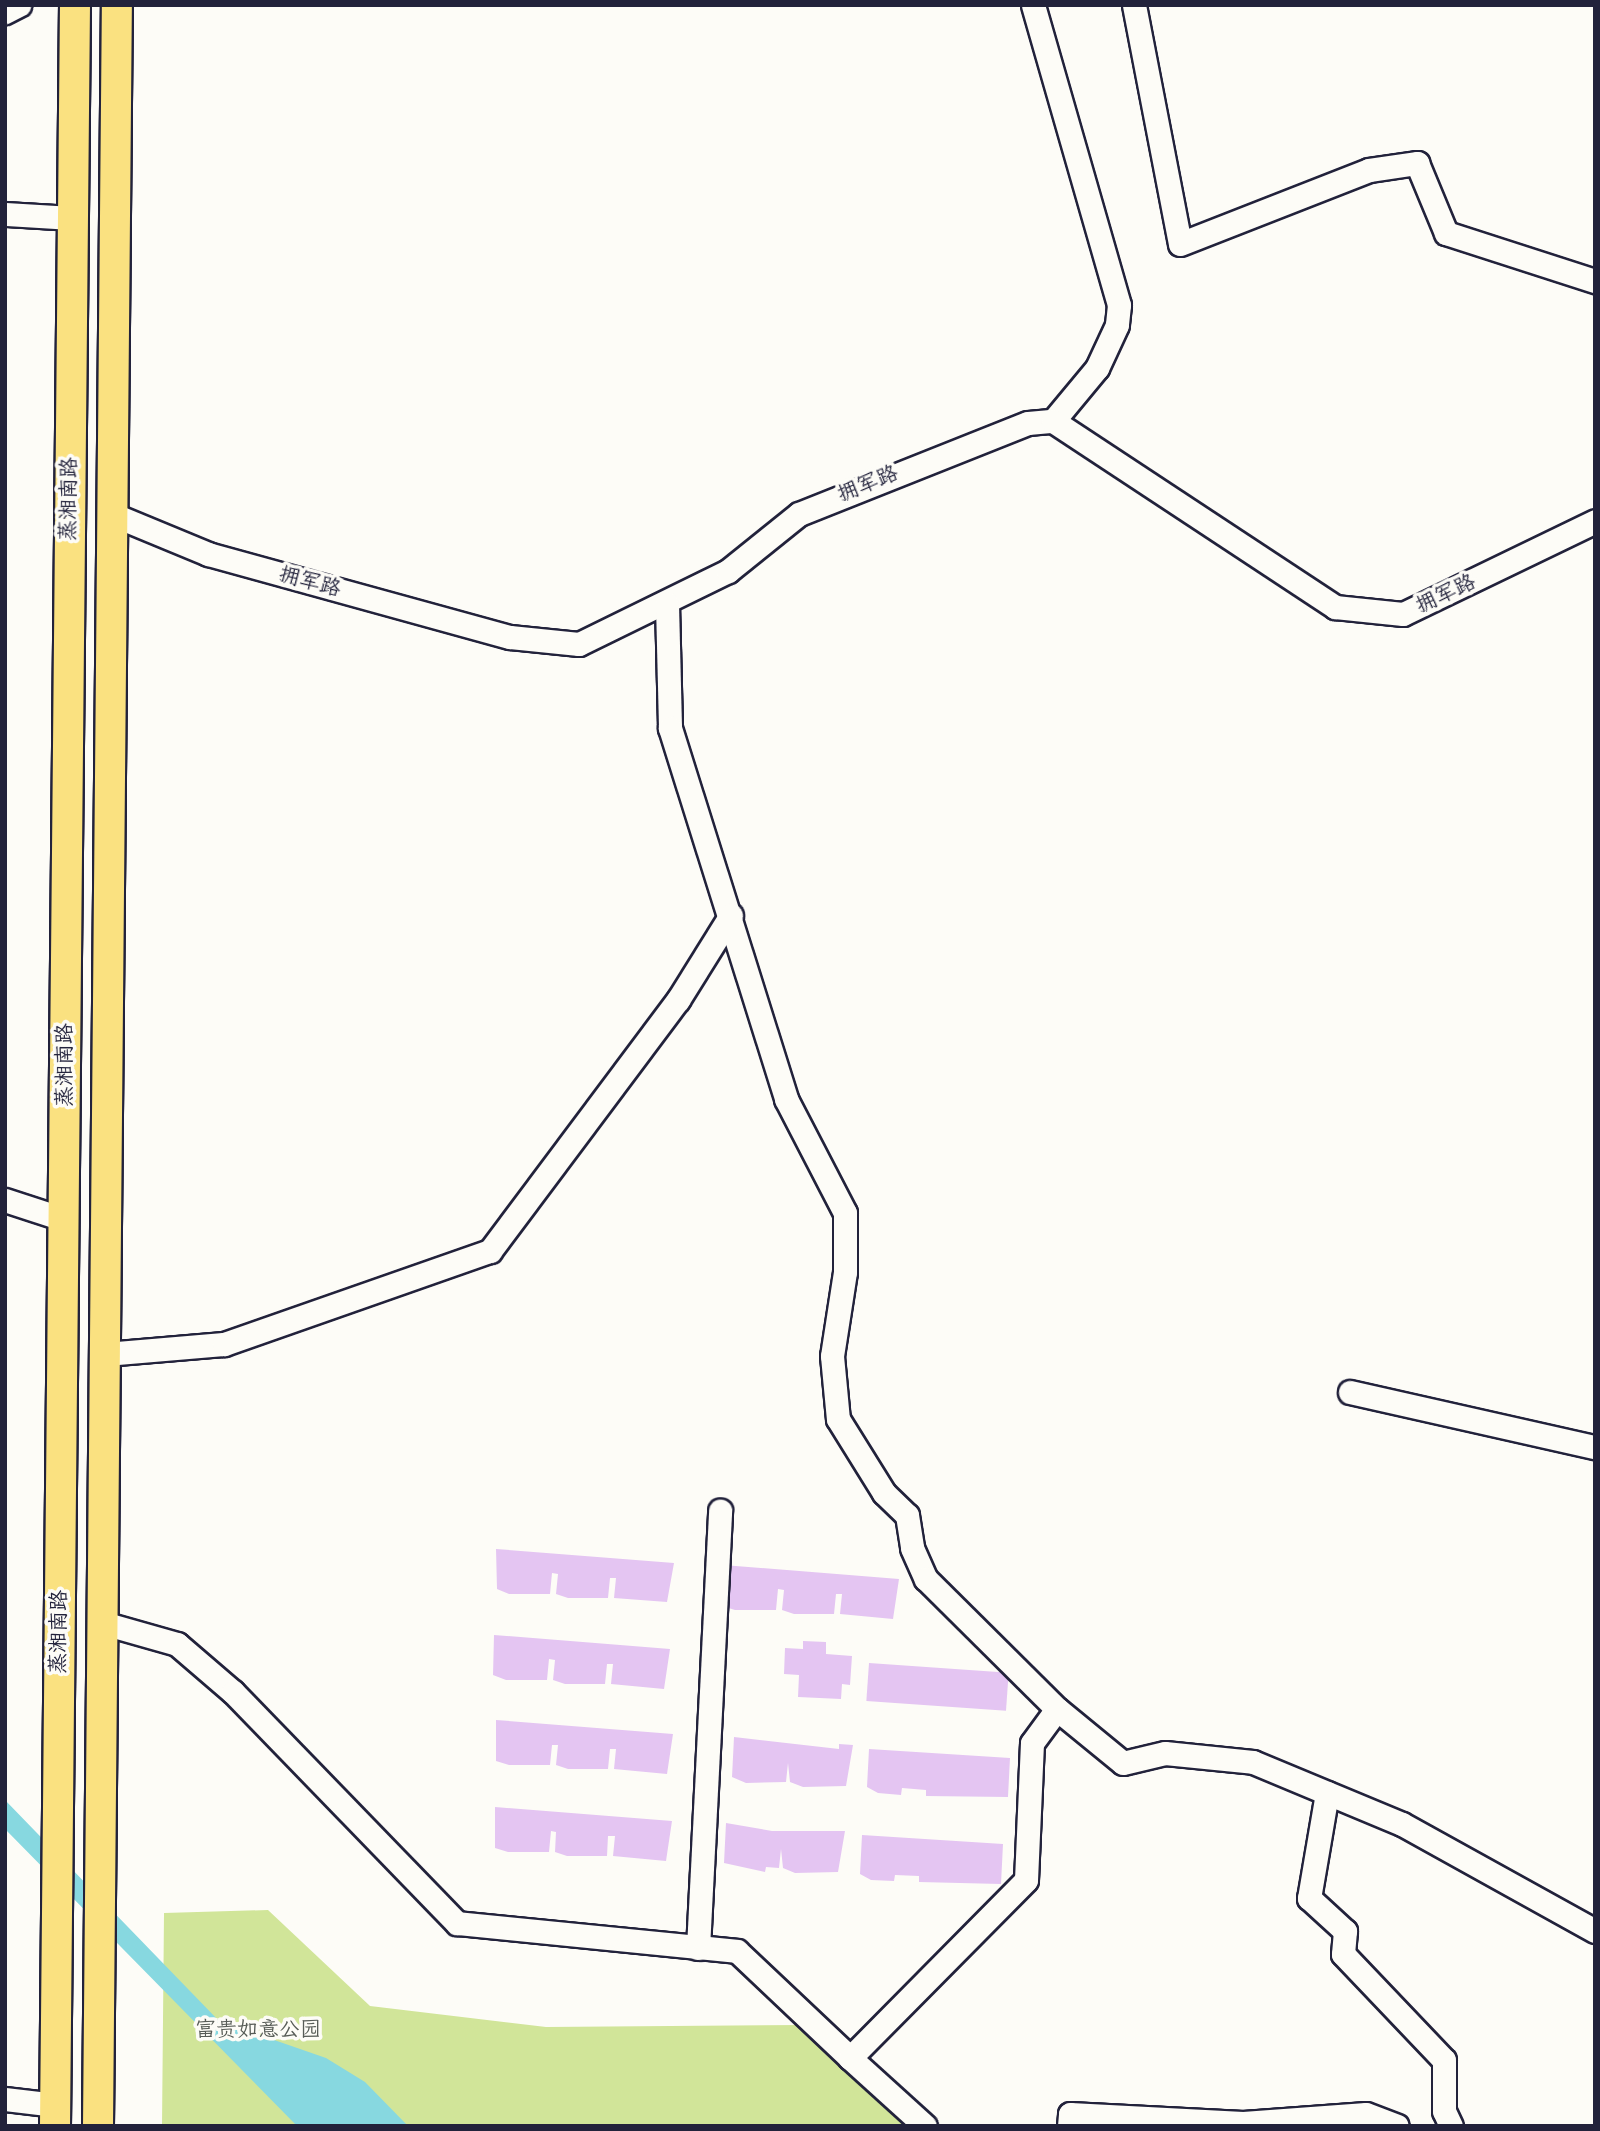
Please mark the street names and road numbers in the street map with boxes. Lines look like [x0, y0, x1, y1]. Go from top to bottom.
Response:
street label: 蒸湘南路 [56, 457, 82, 541]
street label: 拥军路 [834, 461, 902, 507]
street label: 拥军路 [276, 562, 344, 602]
street label: 拥军路 [1412, 569, 1480, 619]
street label: 蒸湘南路 [52, 1023, 78, 1107]
street label: 蒸湘南路 [46, 1590, 72, 1674]

